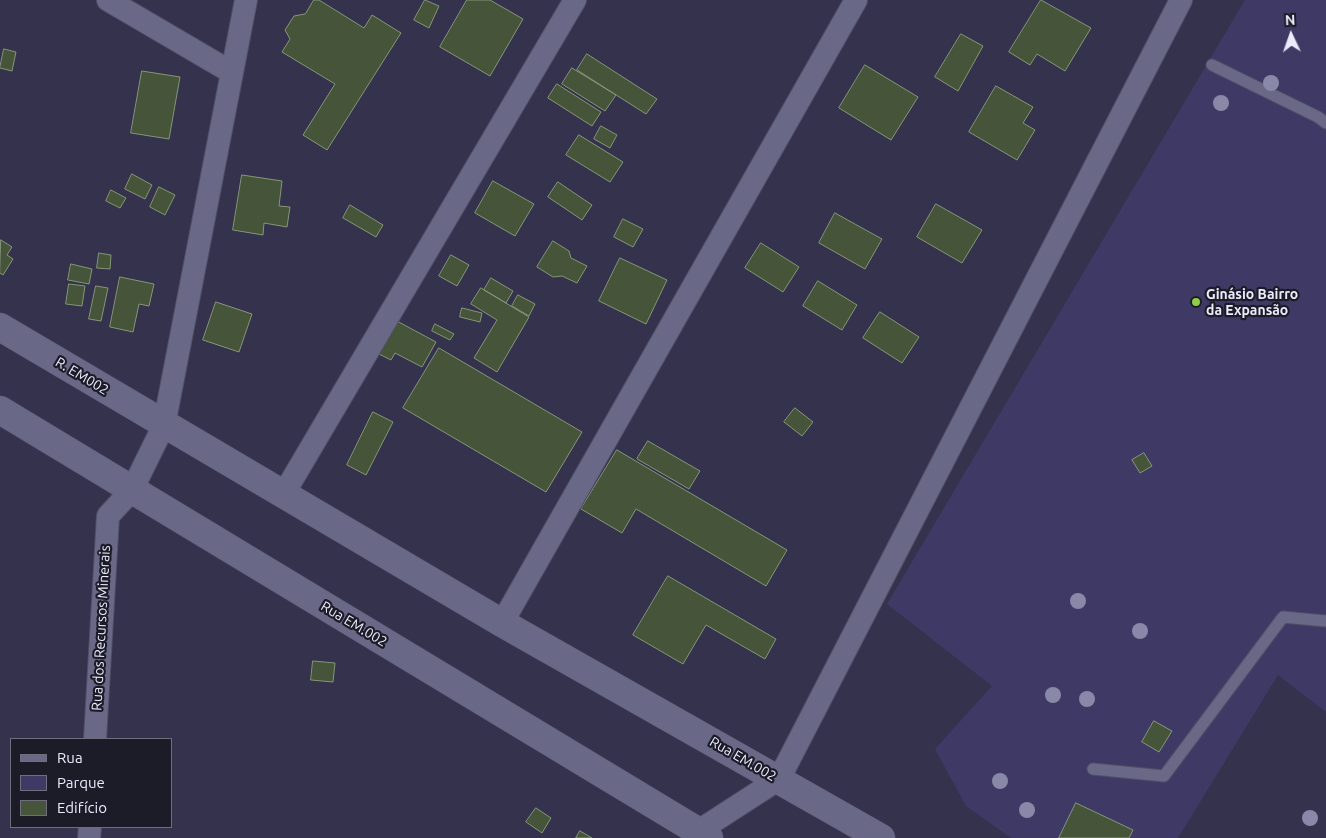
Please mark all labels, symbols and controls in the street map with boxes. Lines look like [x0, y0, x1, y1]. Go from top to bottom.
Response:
north arrow [1266, 10, 1316, 60]
text: N [1285, 12, 1296, 28]
place label: Ginásio Bairro da Expansão [1206, 286, 1298, 318]
marker: Ginásio Bairro da Expansão [1190, 296, 1202, 308]
street label: R. EM002 [52, 354, 112, 398]
street label: Rua dos Recursos Minerais [88, 545, 114, 711]
street label: Rua EM.002 [318, 598, 390, 650]
street label: Rua EM.002 [707, 733, 779, 785]
legend [10, 738, 172, 828]
text: Rua [57, 749, 83, 766]
text: Parque [57, 774, 105, 791]
text: Edifício [57, 799, 107, 816]

